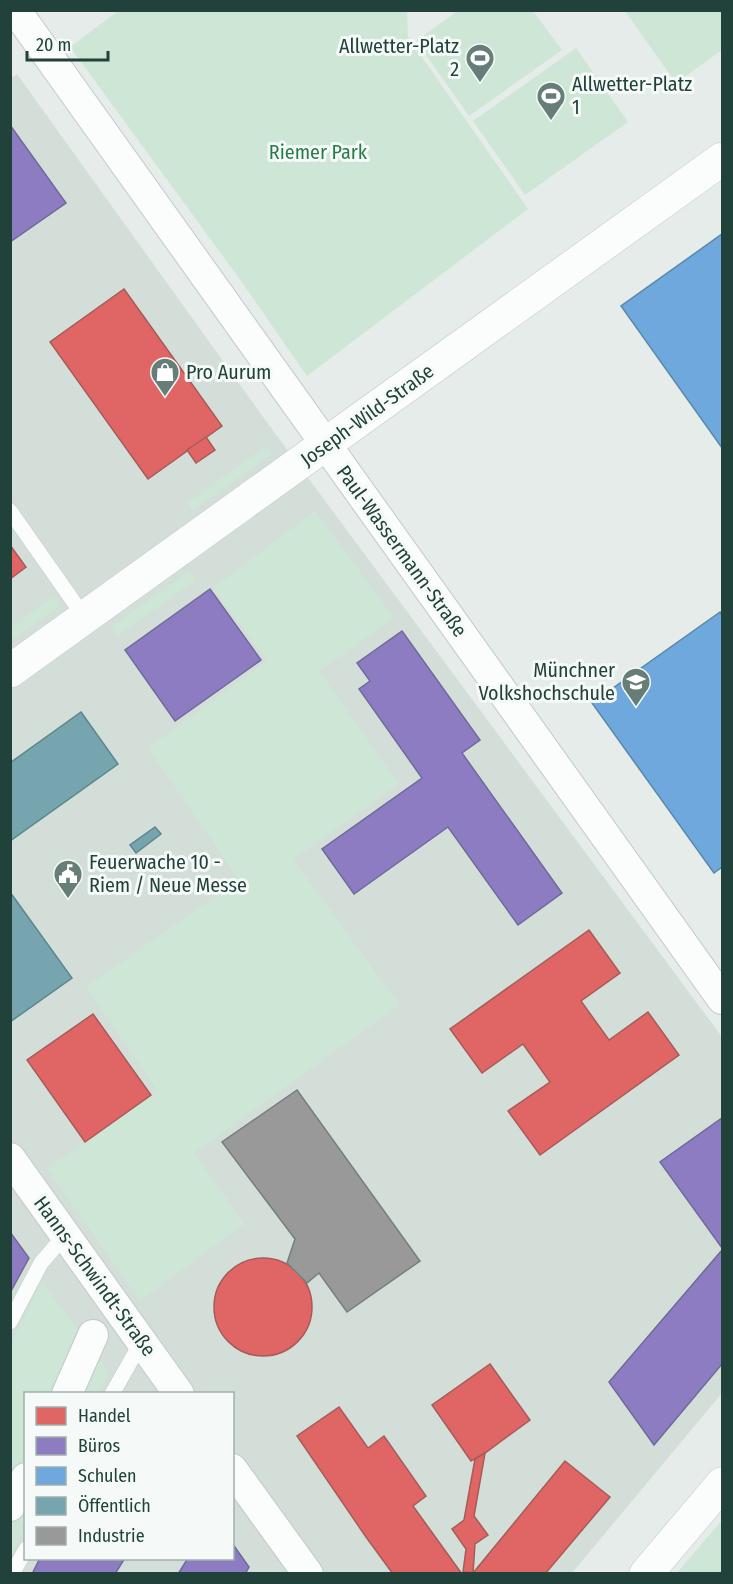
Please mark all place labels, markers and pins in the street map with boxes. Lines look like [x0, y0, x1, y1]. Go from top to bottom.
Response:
place label: Allwetter-Platz 2 [339, 34, 459, 81]
sports icon: Allwetter-Platz 2 [464, 42, 496, 84]
place label: Allwetter-Platz 1 [572, 72, 692, 119]
sports icon: Allwetter-Platz 1 [535, 80, 567, 122]
shop icon: Pro Aurum [149, 356, 181, 398]
place label: Pro Aurum [186, 360, 272, 384]
place label: Münchner Volkshochschule [478, 658, 615, 705]
school or university icon: Münchner Volkshochschule [620, 666, 652, 708]
place label: Feuerwache 10 - Riem / Neue Messe [89, 850, 247, 897]
public building icon: Feuerwache 10 - Riem / Neue Messe [52, 858, 84, 900]

